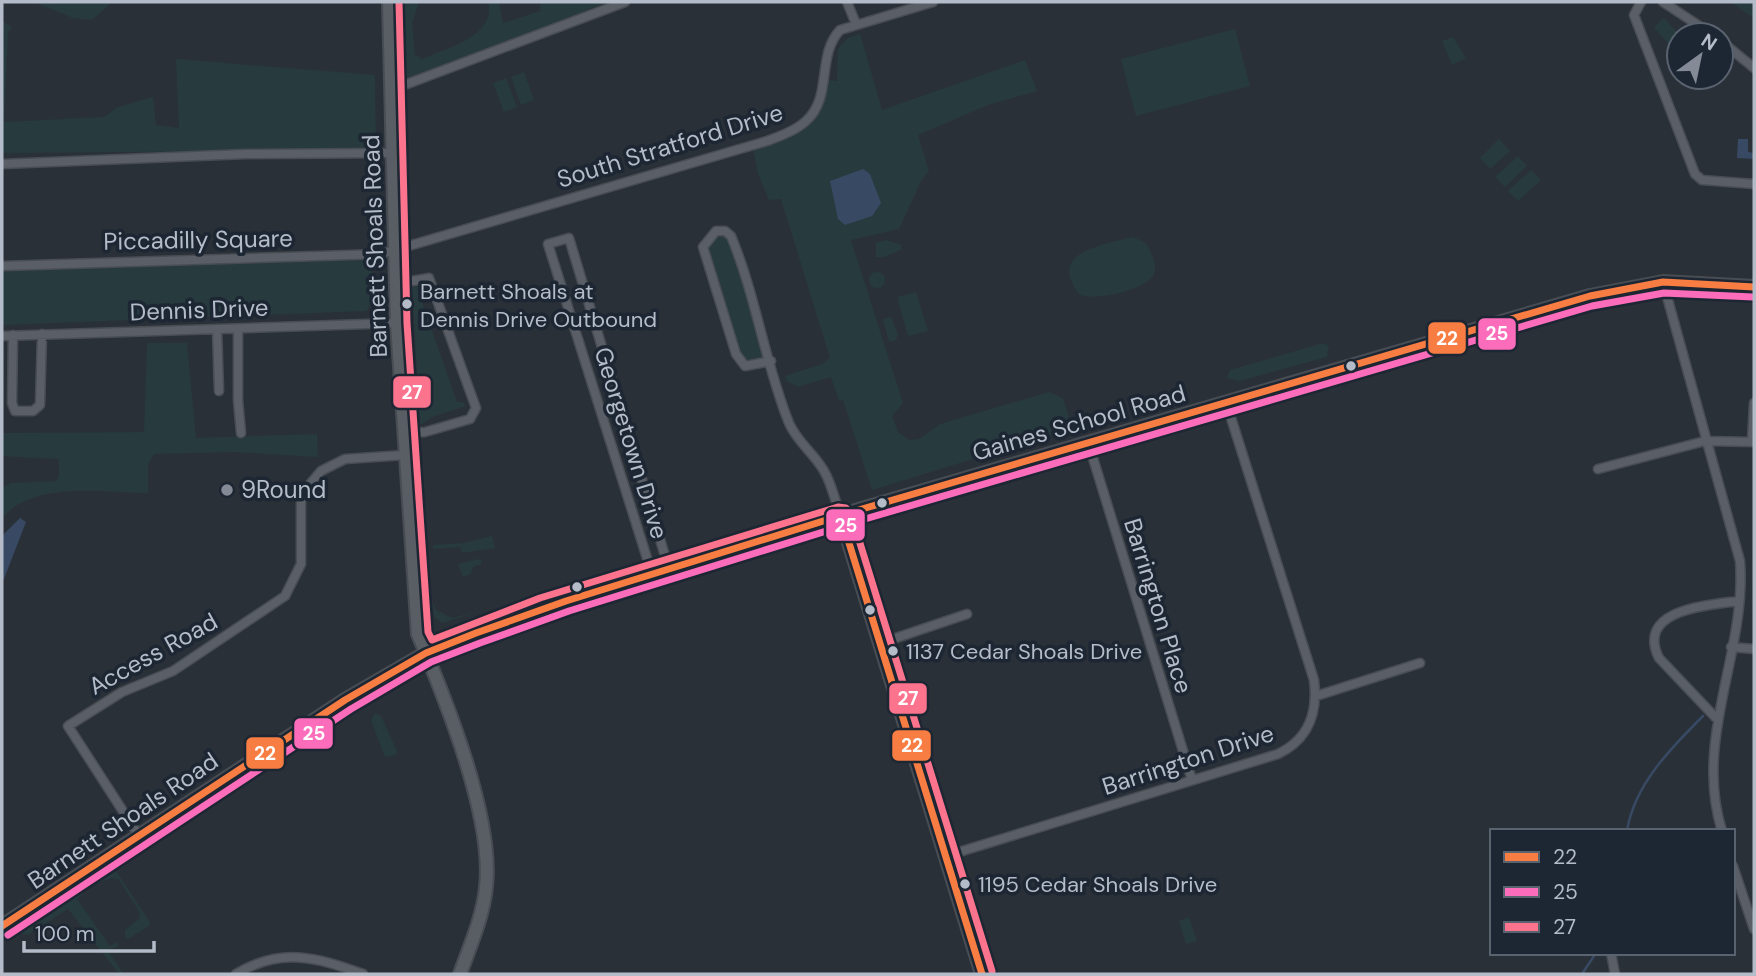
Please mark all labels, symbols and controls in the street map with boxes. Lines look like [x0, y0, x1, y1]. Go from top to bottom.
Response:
north arrow [1665, 21, 1735, 91]
text: N [1696, 28, 1722, 56]
street label: South Stratford Drive [553, 96, 786, 195]
street label: Barnett Shoals Road [355, 134, 394, 358]
street label: Piccadilly Square [103, 222, 293, 257]
place label: Barnett Shoals at Dennis Drive Outbound [420, 277, 657, 334]
street label: Dennis Drive [129, 292, 269, 327]
marker: Barnett Shoals at Dennis Drive Outbound [400, 297, 414, 311]
line badge: 25 [1477, 317, 1517, 351]
line badge: 22 [1427, 321, 1467, 355]
text: 25 [1486, 321, 1508, 346]
text: 22 [1436, 326, 1458, 351]
street label: Georgetown Drive [588, 343, 675, 543]
unlabelled marker [1344, 359, 1358, 373]
line badge: 27 [392, 375, 432, 409]
street label: Gaines School Road [969, 377, 1189, 468]
text: 27 [401, 380, 423, 405]
place label: 9Round [241, 474, 326, 505]
marker: 9Round [219, 482, 235, 498]
unlabelled marker [875, 496, 889, 510]
line badge: 25 [825, 508, 866, 542]
text: 25 [835, 513, 857, 538]
street label: Barrington Place [1117, 515, 1200, 697]
unlabelled marker [570, 580, 584, 594]
unlabelled marker [863, 603, 877, 617]
street label: Access Road [83, 605, 223, 702]
place label: 1137 Cedar Shoals Drive [906, 637, 1142, 666]
marker: 1137 Cedar Shoals Drive [886, 644, 900, 658]
line badge: 27 [888, 682, 928, 715]
text: 27 [897, 686, 919, 711]
line badge: 25 [293, 717, 334, 750]
street label: Barrington Drive [1098, 717, 1278, 802]
text: 25 [303, 721, 325, 746]
line badge: 22 [891, 729, 932, 762]
text: 22 [901, 733, 923, 758]
line badge: 22 [245, 736, 285, 770]
text: 22 [254, 741, 276, 766]
street label: Barnett Shoals Road [21, 745, 224, 896]
legend [1490, 829, 1735, 955]
text: 22 [1553, 843, 1577, 871]
place label: 1195 Cedar Shoals Drive [978, 870, 1217, 899]
marker: 1195 Cedar Shoals Drive [958, 877, 972, 891]
text: 25 [1553, 878, 1578, 906]
scale bar [24, 909, 154, 953]
text: 27 [1553, 913, 1576, 941]
text: 100 m [35, 920, 95, 948]

